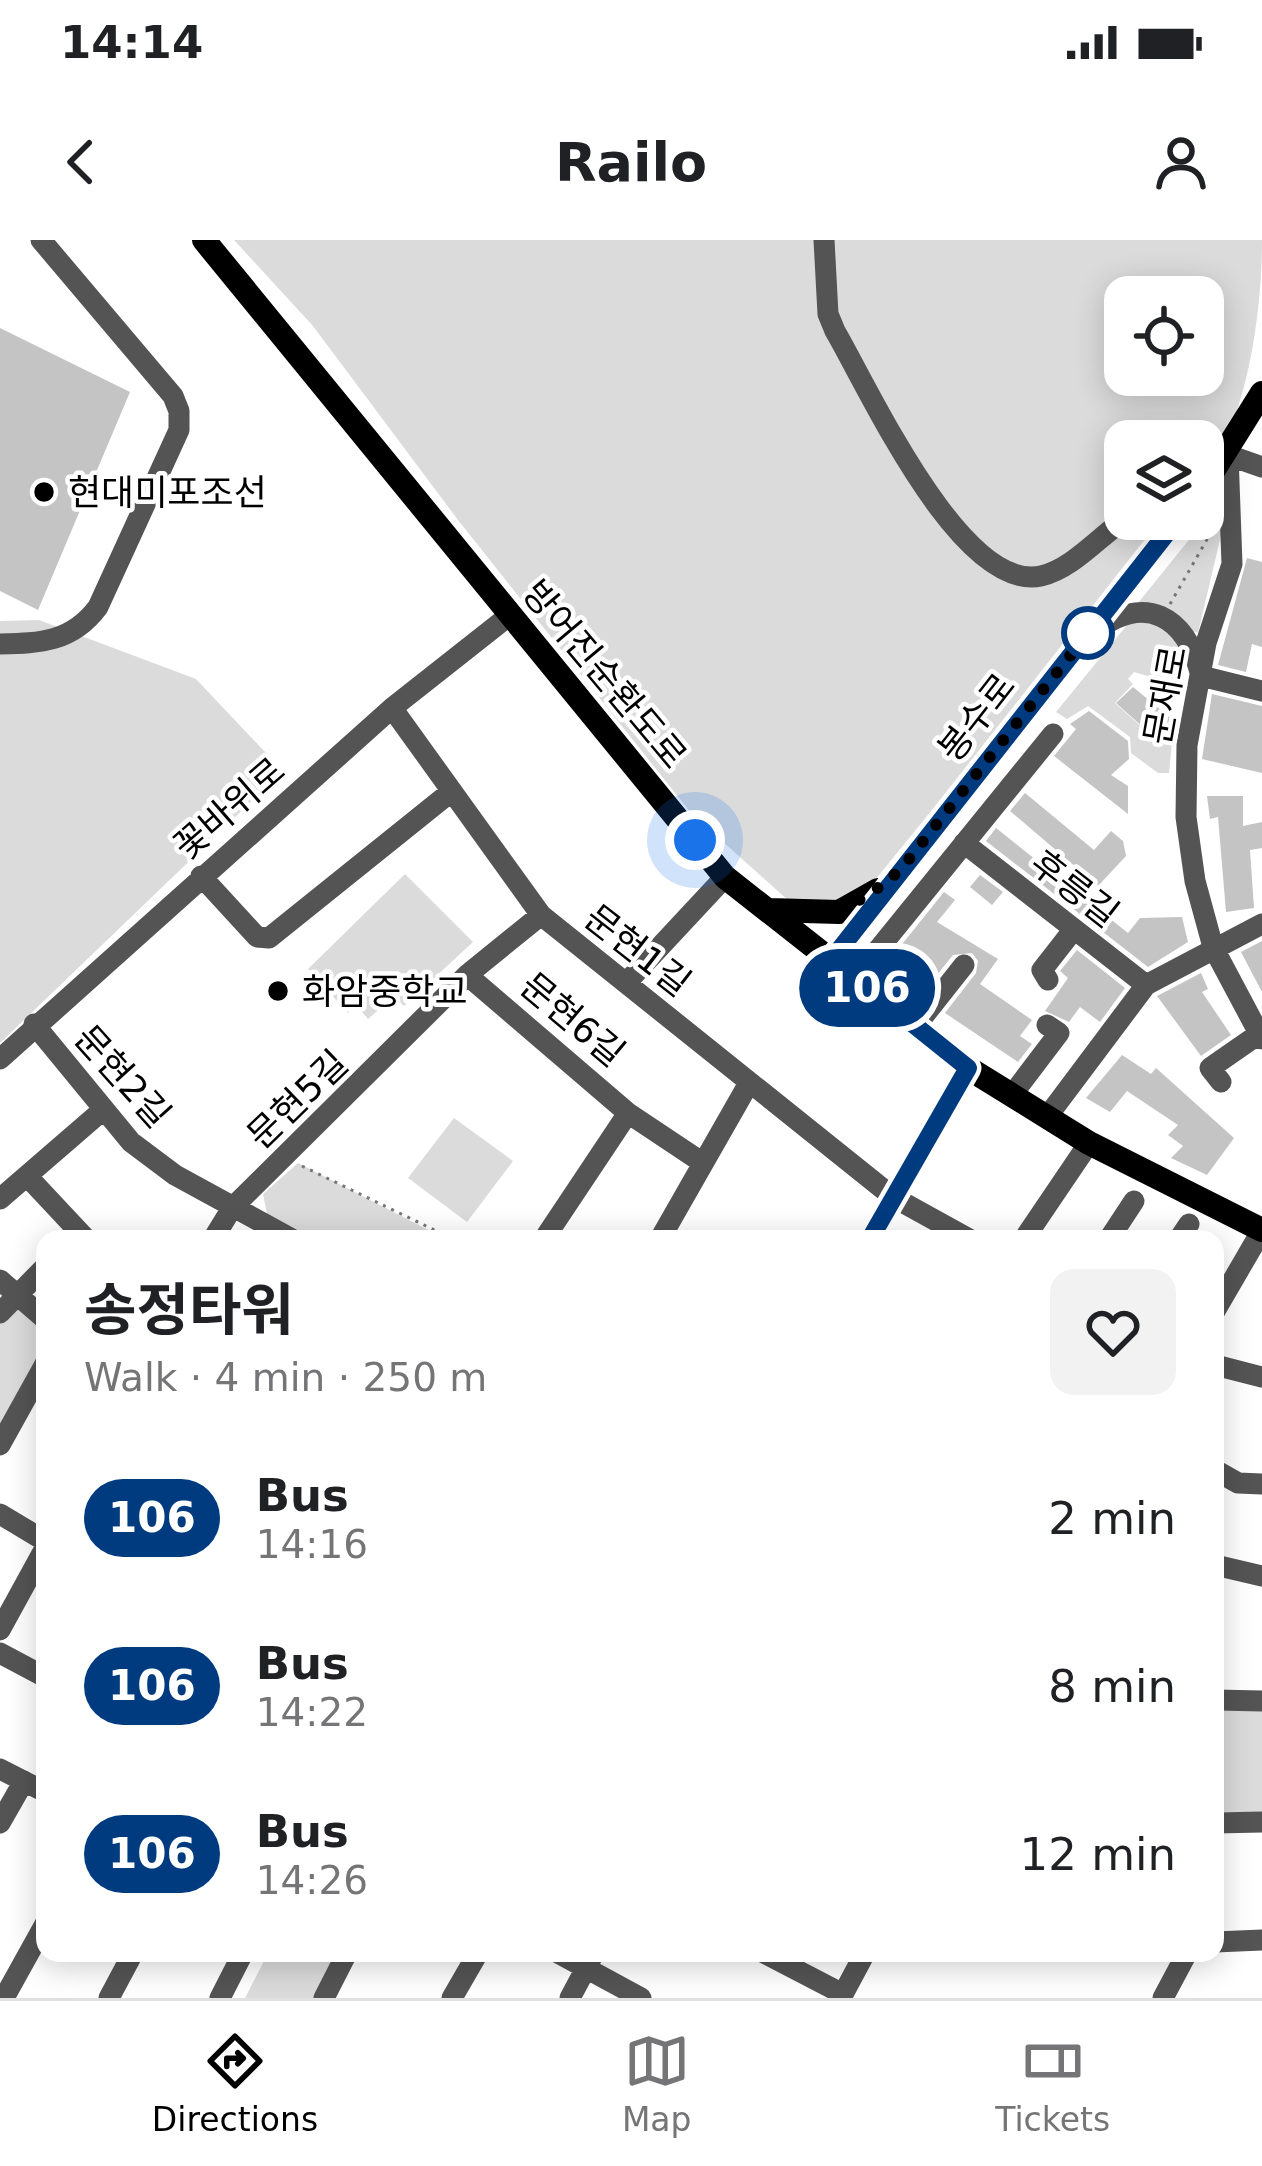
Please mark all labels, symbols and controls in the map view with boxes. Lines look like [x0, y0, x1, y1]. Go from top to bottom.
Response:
text: 14:14 [60, 16, 203, 69]
icon: back [48, 129, 114, 195]
icon: person [1148, 129, 1214, 195]
text: Railo [555, 131, 707, 194]
map controls [1104, 276, 1224, 540]
button: locate [1104, 276, 1224, 396]
button: layers [1104, 420, 1224, 540]
place label: 현대미포조선 [68, 472, 267, 513]
marker: 현대미포조선 [31, 479, 57, 505]
street label: 방어진순환도로 [514, 572, 695, 776]
unlabelled marker [1063, 608, 1113, 658]
street label: 문재로 [1137, 643, 1194, 748]
street label: 봉수로 [930, 666, 1023, 769]
street label: 꽃바위로 [166, 749, 293, 867]
your location [665, 810, 725, 870]
street label: 후릉길 [1023, 842, 1126, 935]
street label: 문현1길 [577, 897, 698, 1004]
line badge: 106 [798, 949, 936, 1027]
text: 106 [823, 963, 911, 1012]
street label: 문현6길 [513, 964, 633, 1074]
place label: 화암중학교 [302, 971, 468, 1012]
marker: 화암중학교 [265, 978, 291, 1004]
street label: 문현2길 [66, 1017, 179, 1135]
street label: 문현5길 [239, 1042, 356, 1157]
button: heart [1050, 1269, 1176, 1395]
text: 송정타워 [84, 1277, 294, 1343]
text: Walk · 4 min · 250 m [84, 1355, 487, 1400]
text: Bus [256, 1469, 349, 1522]
text: 2 min [1048, 1492, 1176, 1545]
text: 106 [108, 1493, 196, 1542]
text: 14:16 [256, 1522, 368, 1567]
text: Bus [256, 1637, 349, 1690]
text: 8 min [1048, 1660, 1176, 1713]
text: 106 [108, 1661, 196, 1710]
text: 14:22 [256, 1690, 368, 1735]
text: Bus [256, 1805, 349, 1858]
text: 12 min [1020, 1828, 1176, 1881]
text: 106 [108, 1829, 196, 1878]
text: 14:26 [256, 1858, 368, 1903]
tab: Directions [152, 2028, 318, 2139]
tab: Map [622, 2028, 692, 2139]
tab: Tickets [995, 2028, 1110, 2139]

